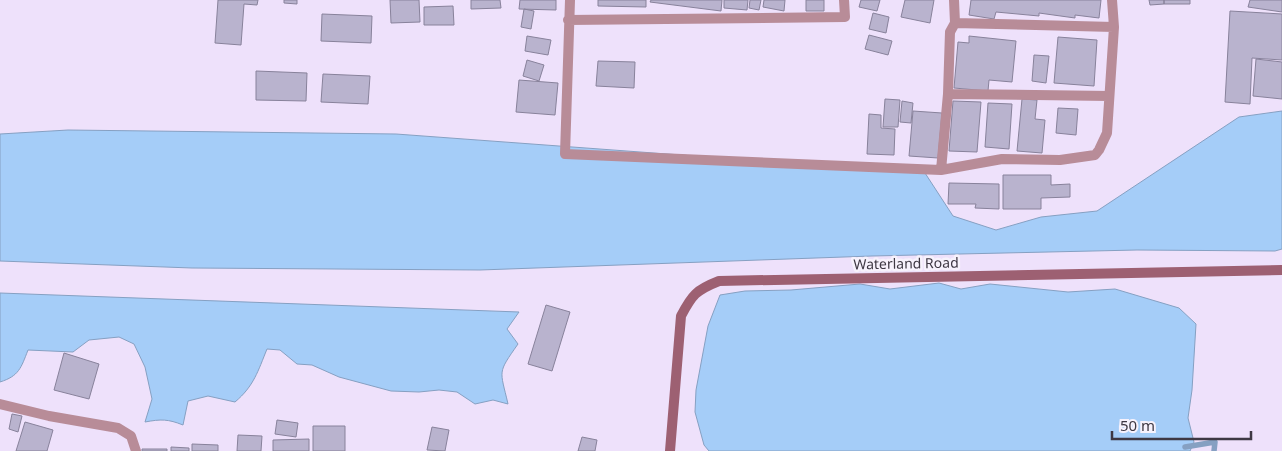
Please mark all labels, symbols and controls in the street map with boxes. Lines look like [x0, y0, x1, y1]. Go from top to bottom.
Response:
street label: Waterland Road [853, 253, 959, 273]
scale bar [1112, 408, 1251, 440]
text: 50 m [1120, 415, 1155, 435]

